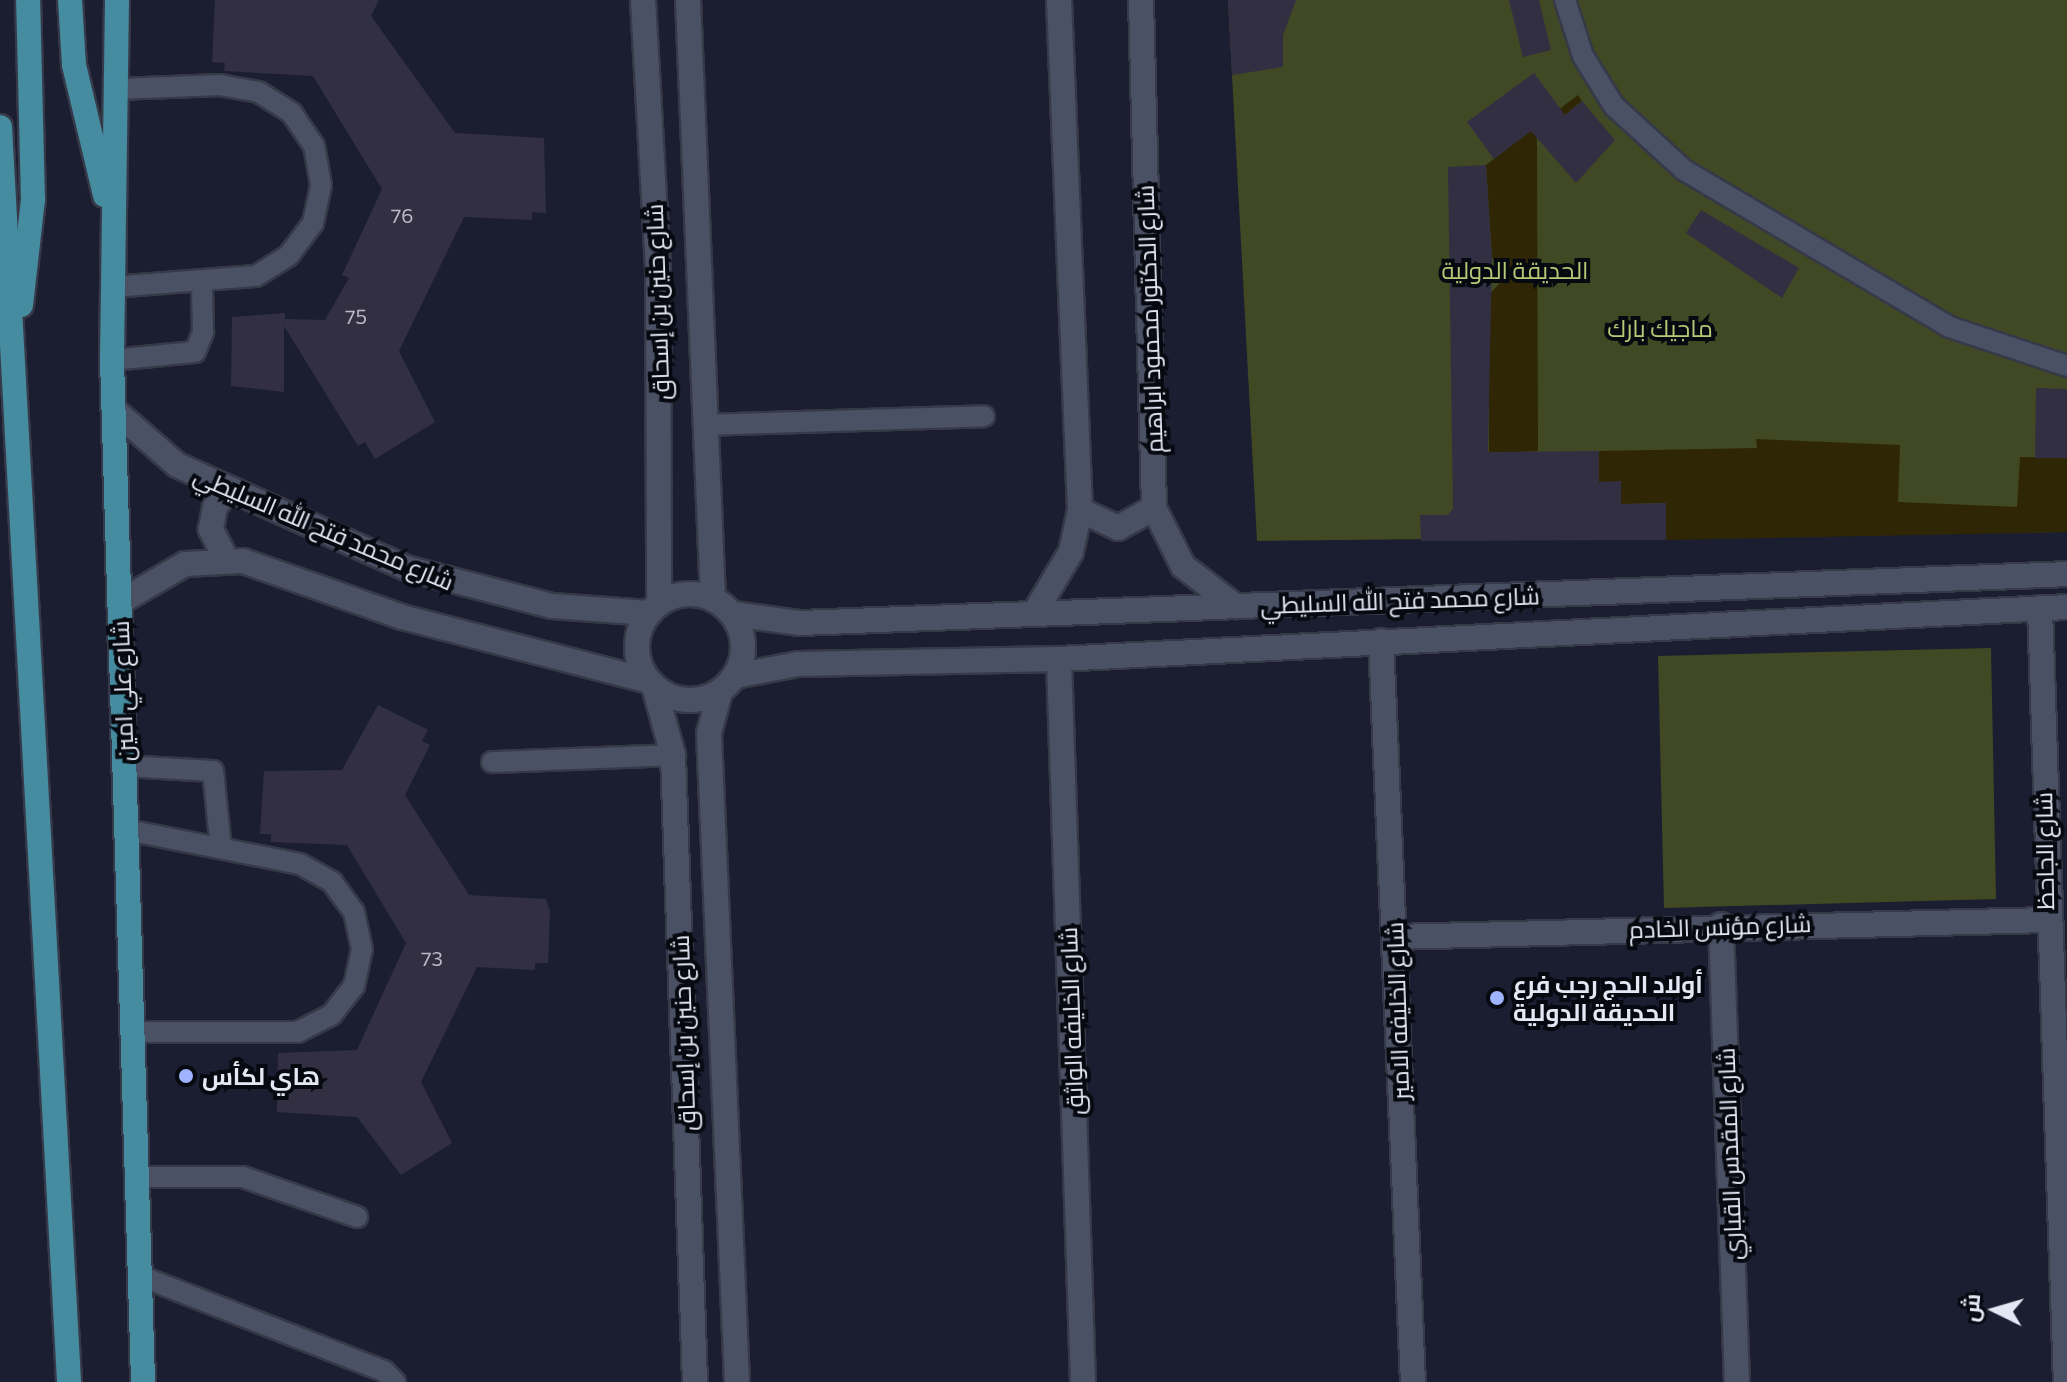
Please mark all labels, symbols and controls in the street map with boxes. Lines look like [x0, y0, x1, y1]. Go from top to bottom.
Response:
street label: شارع الدكتور محمود ابراهيم [1130, 184, 1168, 454]
house number: 76 [391, 203, 413, 227]
street label: شارع حنين بن إسحاق [639, 203, 675, 401]
park label: الحديقة الدولية [1441, 256, 1589, 284]
house number: 75 [345, 304, 367, 328]
park label: ماجيك بارك [1607, 314, 1713, 342]
street label: شارع محمد فتح الله السليطي [190, 460, 458, 596]
street label: شارع محمد فتح الله السليطي [1260, 581, 1540, 619]
street label: شارع علي امين [105, 620, 139, 762]
street label: شارع الجاحظ [2029, 792, 2059, 910]
street label: شارع مؤنس الخادم [1628, 908, 1812, 944]
street label: شارع الخليفه الامير [1379, 921, 1415, 1101]
street label: شارع الخليفه الواثق [1053, 926, 1089, 1116]
street label: شارع حنين بن إسحاق [665, 934, 701, 1132]
house number: 73 [421, 946, 443, 970]
place label: أولاد الحج رجب فرع الحديقة الدولية [1513, 970, 1703, 1026]
marker: أولاد الحج رجب فرع الحديقة الدولية [1488, 989, 1506, 1007]
street label: شارع المقدس القباري [1711, 1047, 1747, 1261]
place label: هاي لكأس [202, 1062, 320, 1090]
marker: هاي لكأس [177, 1067, 195, 1085]
north arrow [1955, 1270, 2035, 1350]
text: ش [1956, 1293, 1985, 1323]

